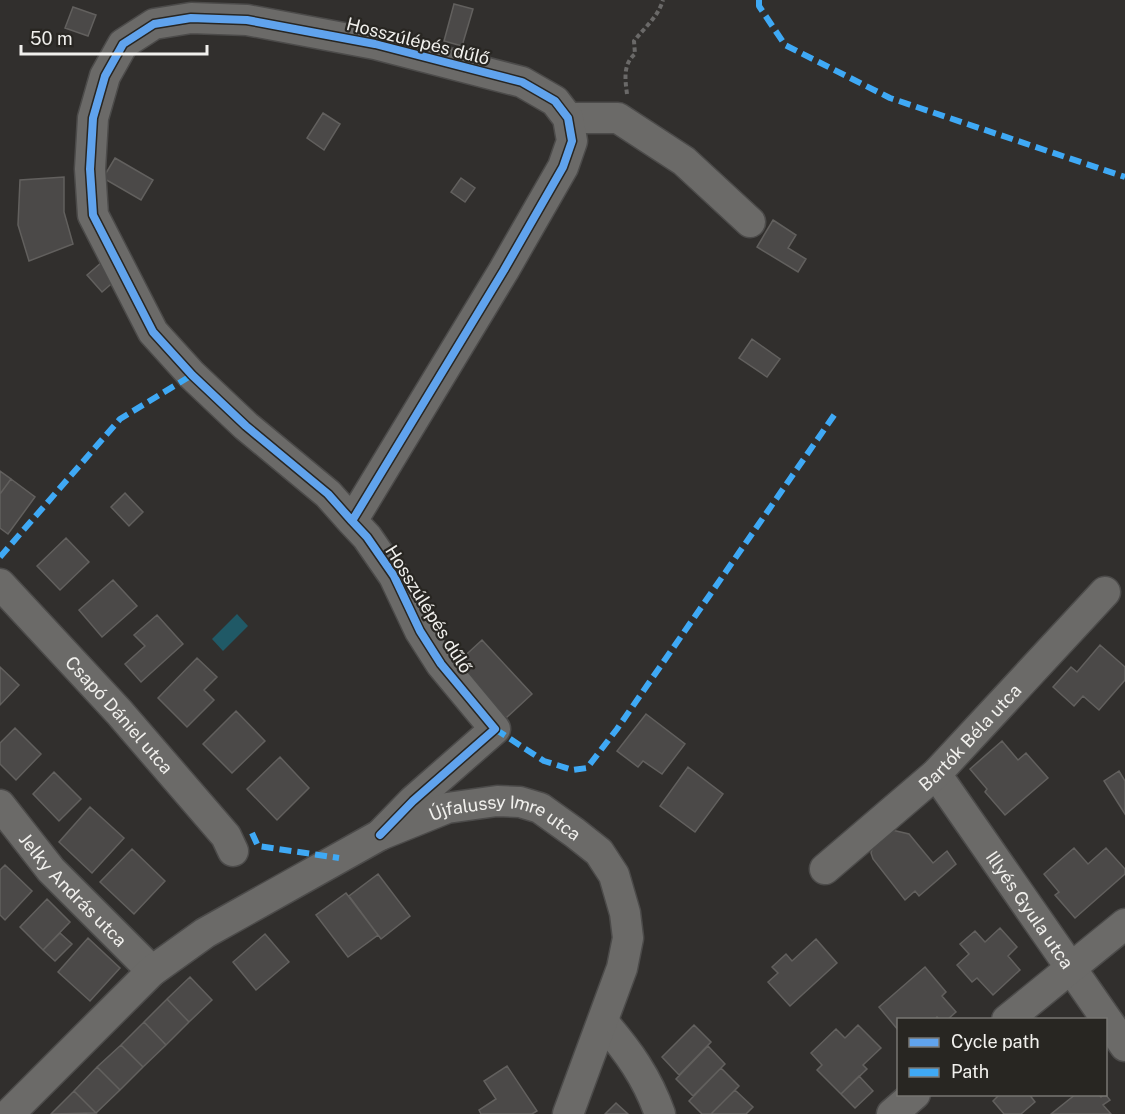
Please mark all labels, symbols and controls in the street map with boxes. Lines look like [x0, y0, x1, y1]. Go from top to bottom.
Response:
street label: Hosszúlépés dűlő [344, 13, 492, 69]
scale bar [21, 18, 207, 56]
text: 50 m [30, 28, 73, 49]
street label: Hosszúlépés dűlő [381, 541, 477, 677]
street label: Csapó Dániel utca [61, 651, 178, 778]
street label: Bartók Béla utca [914, 679, 1025, 795]
street label: Újfalussy Imre utca [425, 790, 585, 844]
street label: Jelky András utca [15, 828, 131, 950]
street label: Illyés Gyula utca [982, 847, 1078, 972]
legend [897, 1018, 1107, 1096]
text: Cycle path [951, 1031, 1040, 1052]
text: Path [951, 1061, 989, 1082]

